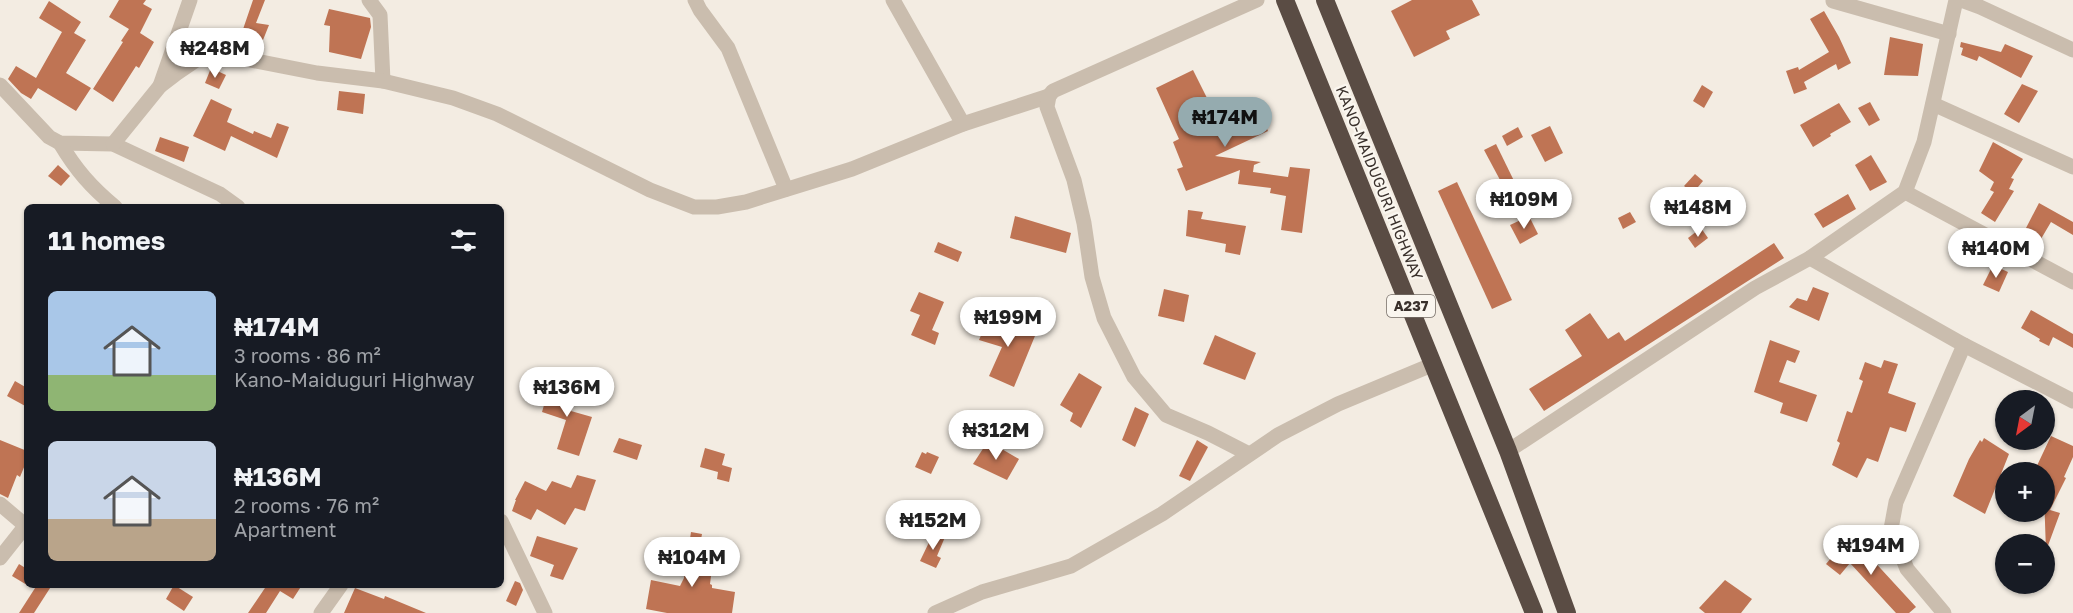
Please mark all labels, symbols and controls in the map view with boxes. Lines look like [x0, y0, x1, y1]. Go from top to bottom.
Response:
pin: ₦248M [173, 28, 257, 79]
text: ₦248M [180, 35, 250, 59]
street label: KANO-MAIDUGURI HIGHWAY [1333, 83, 1427, 283]
pin: ₦174M [1183, 97, 1267, 148]
text: ₦174M [1192, 104, 1258, 128]
pin: ₦109M [1482, 179, 1566, 230]
text: ₦109M [1490, 186, 1558, 210]
pin: ₦148M [1656, 187, 1740, 238]
text: ₦148M [1664, 194, 1732, 218]
icon: filters [447, 224, 480, 257]
text: 11 homes [48, 225, 165, 256]
pin: ₦140M [1954, 228, 2038, 279]
text: ₦140M [1962, 235, 2030, 259]
road number: A237 [1387, 295, 1435, 317]
pin: ₦199M [966, 297, 1050, 348]
text: ₦199M [974, 304, 1042, 328]
text: ₦174M [234, 311, 320, 342]
icon: home [96, 315, 168, 387]
text: 3 rooms · 86 m² [234, 343, 381, 367]
text: Kano-Maiduguri Highway [234, 367, 474, 391]
pin: ₦136M [525, 367, 609, 418]
text: ₦136M [533, 374, 601, 398]
north arrow [1995, 390, 2055, 450]
map controls [1995, 390, 2055, 594]
pin: ₦312M [954, 410, 1038, 461]
text: ₦312M [963, 417, 1029, 441]
text: ₦136M [234, 461, 322, 492]
button: + [1995, 462, 2055, 522]
icon: home [96, 465, 168, 537]
text: 2 rooms · 76 m² [234, 493, 379, 517]
pin: ₦152M [891, 500, 975, 551]
text: ₦152M [900, 507, 966, 531]
text: Apartment [234, 517, 337, 541]
pin: ₦194M [1829, 525, 1913, 576]
text: ₦194M [1837, 532, 1905, 556]
button: − [1995, 534, 2055, 594]
pin: ₦104M [650, 537, 734, 588]
text: ₦104M [658, 544, 726, 568]

